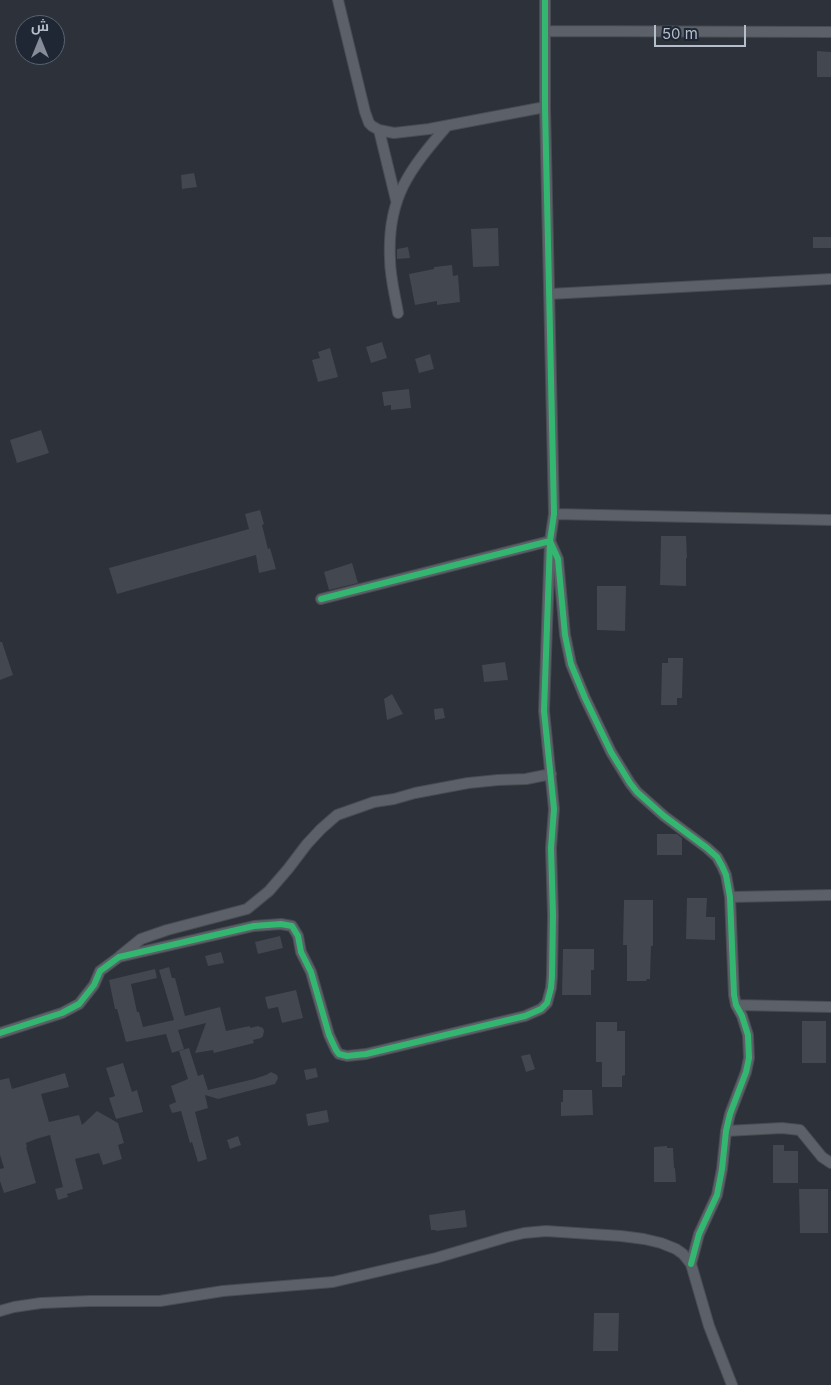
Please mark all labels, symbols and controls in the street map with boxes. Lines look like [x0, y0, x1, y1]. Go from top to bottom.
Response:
north arrow [15, 15, 65, 65]
scale bar [656, 15, 748, 47]
text: ش [31, 17, 49, 34]
text: 50 m [662, 24, 698, 43]

